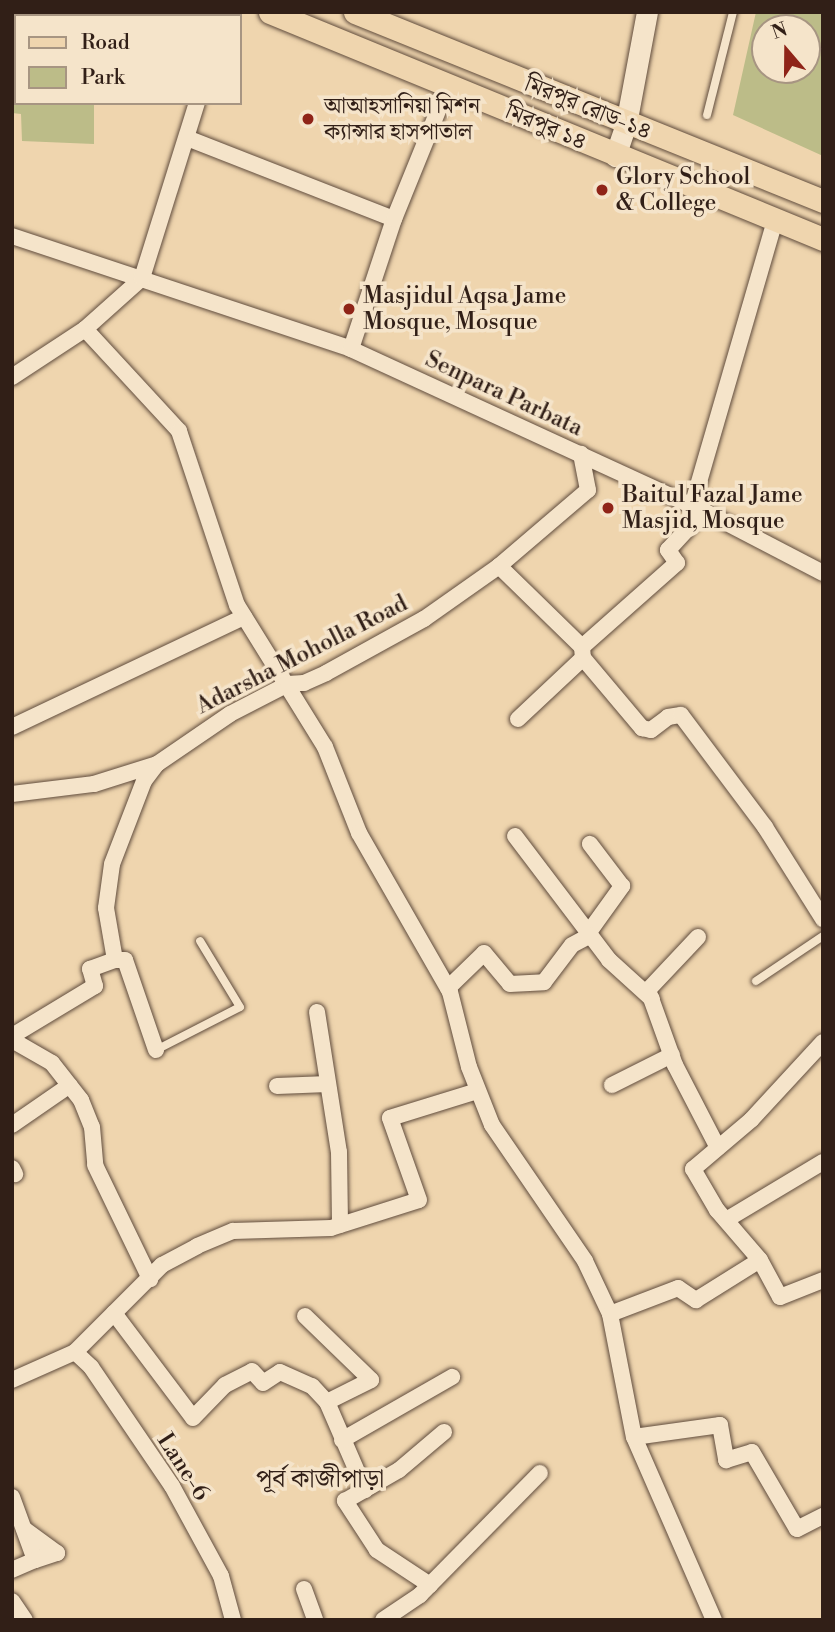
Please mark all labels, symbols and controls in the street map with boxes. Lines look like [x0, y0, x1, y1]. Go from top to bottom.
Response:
legend [14, 14, 242, 105]
north arrow [751, 14, 821, 84]
text: N [768, 17, 791, 45]
text: Road [81, 30, 130, 56]
text: Park [81, 65, 125, 91]
street label: মিরপুর রোড-১৪ [521, 70, 655, 146]
place label: আআহসানিয়া মিশন ক্যান্সার হাসপাতাল [324, 92, 480, 146]
street label: মিরপুর ১৪ [501, 98, 591, 156]
marker: আআহসানিয়া মিশন ক্যান্সার হাসপাতাল [298, 109, 318, 129]
place label: Glory School & College [616, 163, 750, 217]
marker: Glory School & College [594, 182, 610, 198]
place label: Masjidul Aqsa Jame Mosque, Mosque [363, 282, 566, 336]
marker: Masjidul Aqsa Jame Mosque, Mosque [341, 301, 357, 317]
street label: Senpara Parbata [421, 345, 587, 443]
place label: Baitul Fazal Jame Masjid, Mosque [622, 481, 803, 535]
marker: Baitul Fazal Jame Masjid, Mosque [600, 500, 616, 516]
street label: Adarsha Moholla Road [192, 590, 412, 720]
street label: Lane-6 [151, 1428, 215, 1506]
district label: পূর্ব কাজীপাড়া [256, 1464, 384, 1496]

